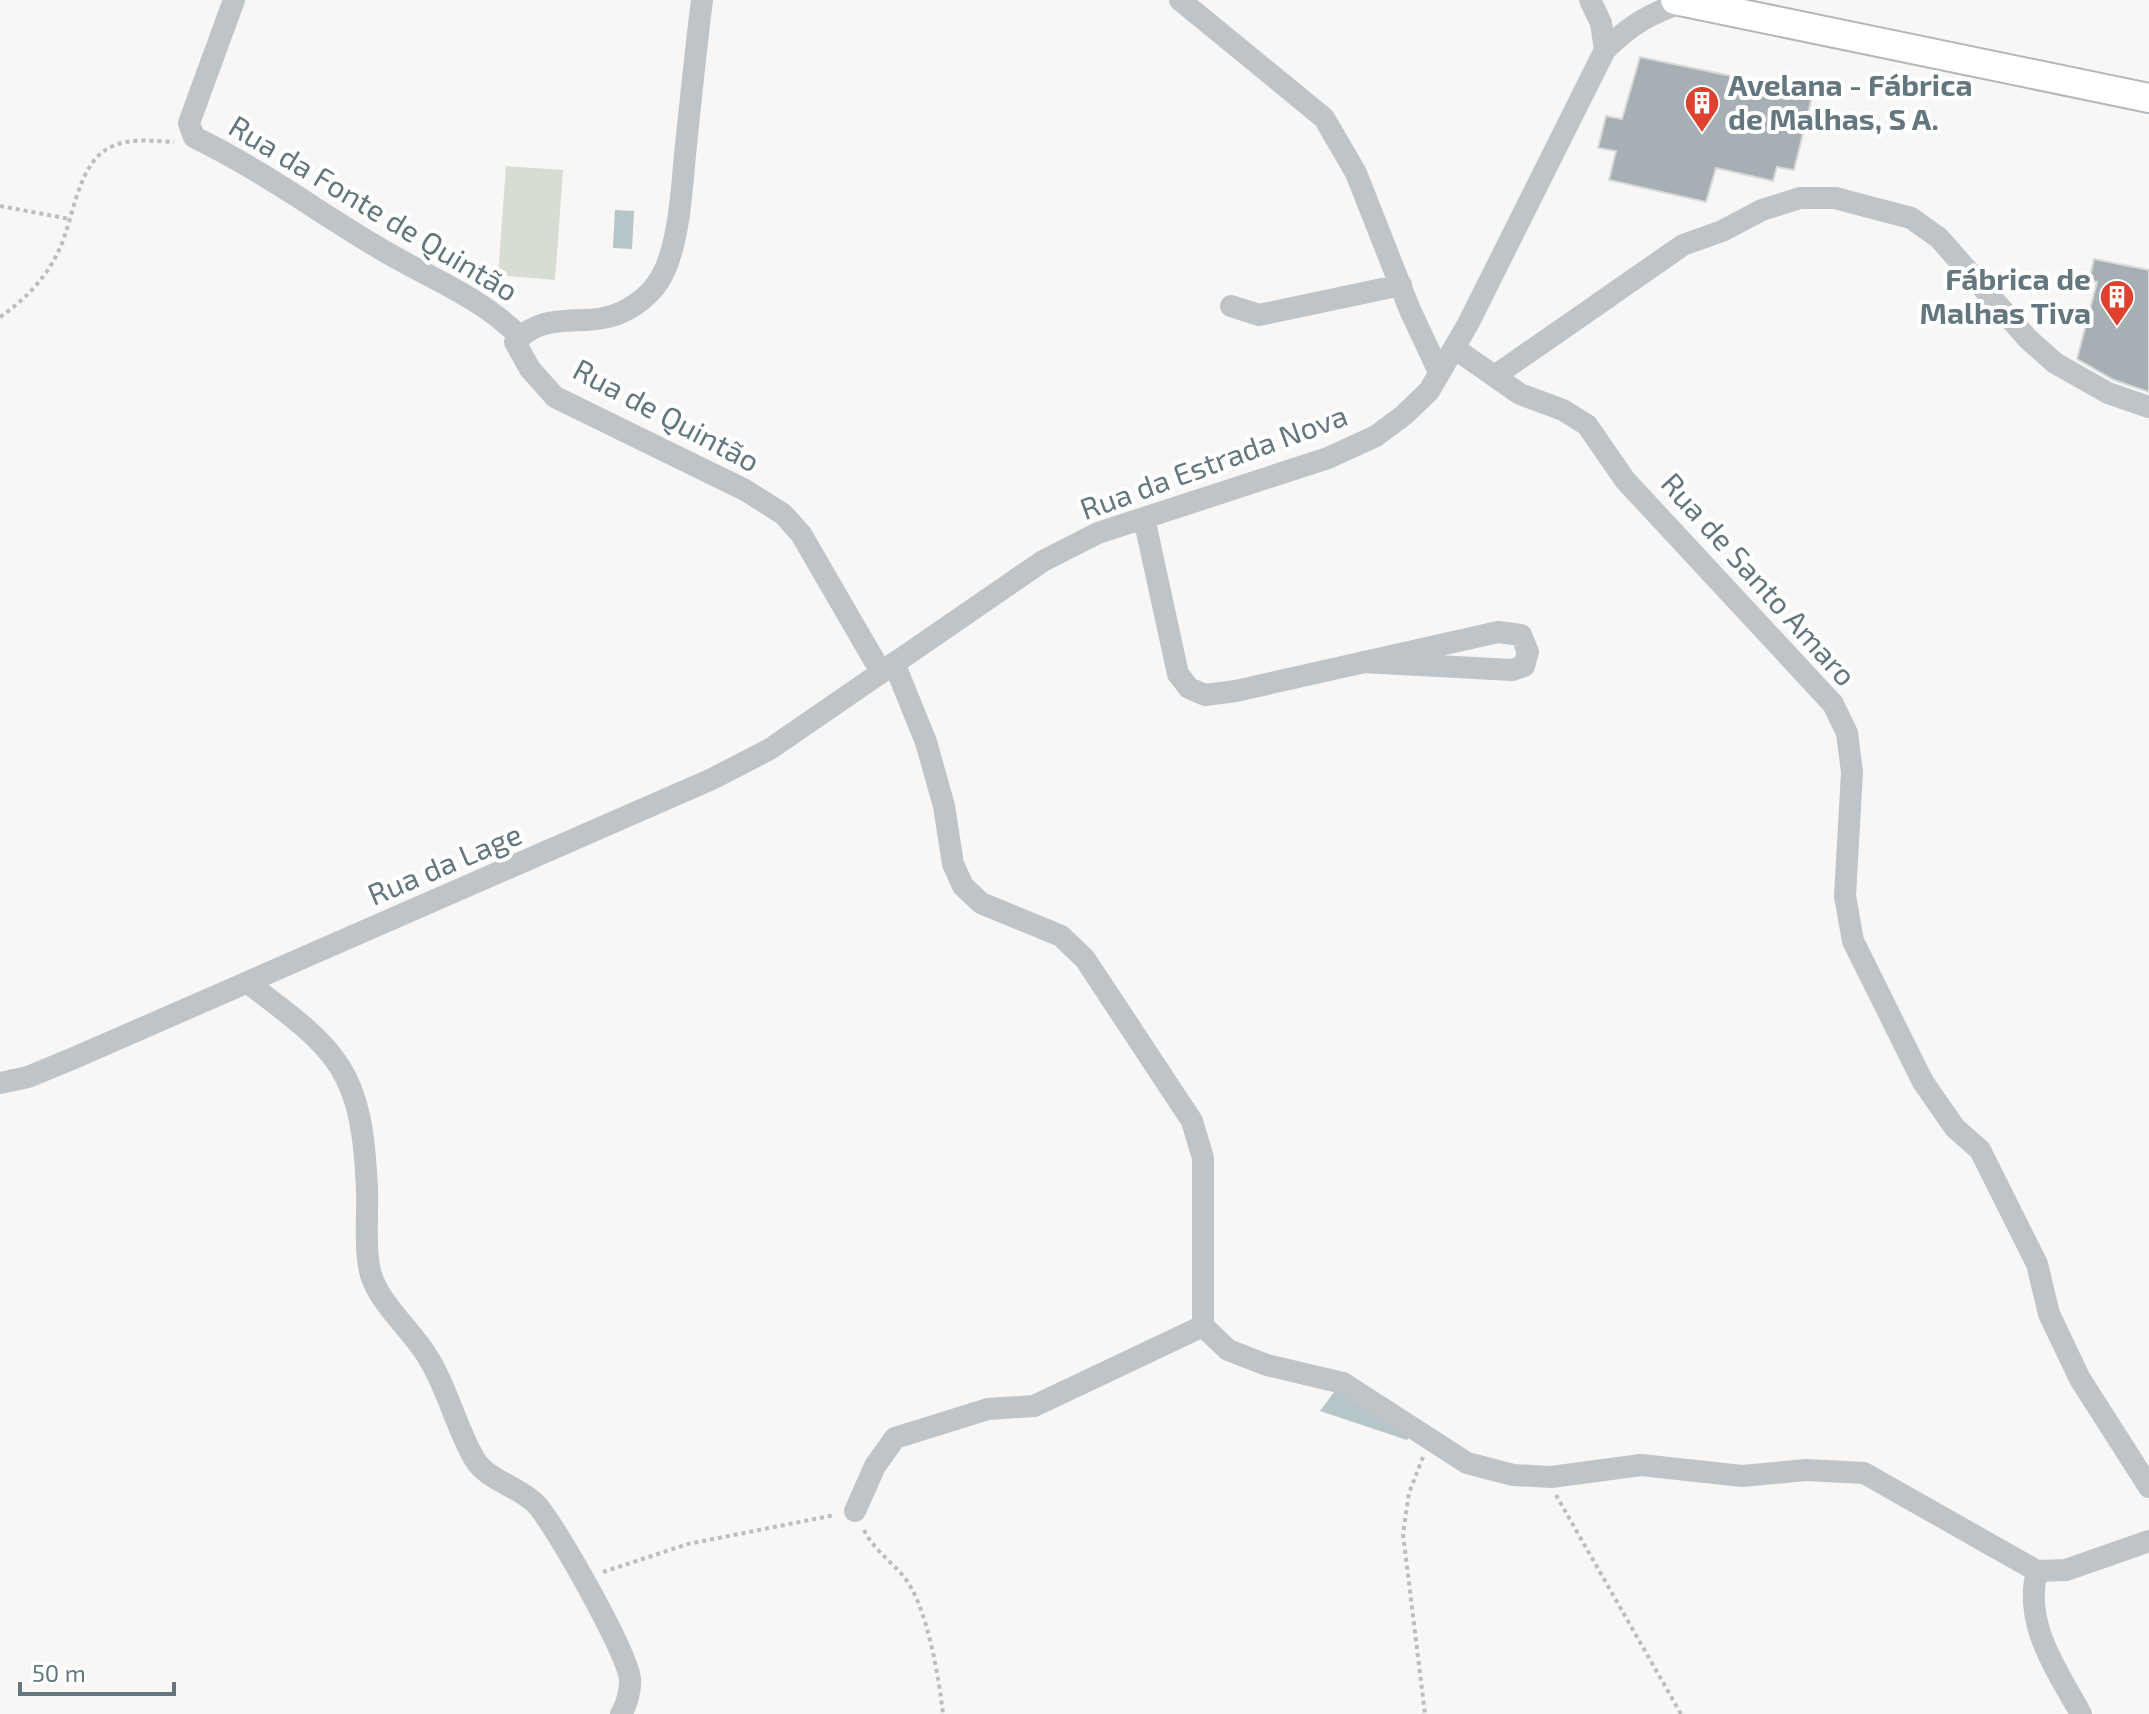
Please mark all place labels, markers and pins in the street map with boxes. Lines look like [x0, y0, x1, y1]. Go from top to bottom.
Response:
place label: Avelana - Fábrica de Malhas, S A. [1728, 66, 1973, 136]
building icon: Avelana - Fábrica de Malhas, S A. [1683, 84, 1721, 134]
place label: Fábrica de Malhas Tiva [1920, 260, 2091, 330]
building icon: Fábrica de Malhas Tiva [2098, 278, 2136, 328]

